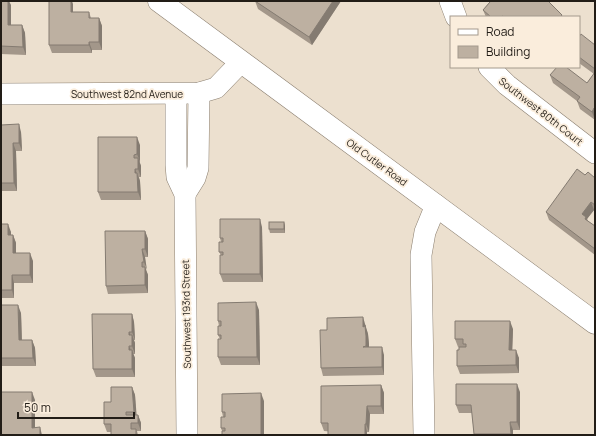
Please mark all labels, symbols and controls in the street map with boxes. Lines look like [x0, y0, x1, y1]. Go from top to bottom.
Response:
legend [450, 16, 580, 68]
text: Road [486, 23, 514, 40]
text: Building [486, 43, 530, 60]
street label: Southwest 80th Court [496, 74, 586, 148]
street label: Southwest 82nd Avenue [71, 87, 183, 101]
street label: Old Cutler Road [344, 135, 410, 189]
street label: Southwest 193rd Street [178, 259, 194, 369]
scale bar [18, 394, 134, 420]
text: 50 m [24, 399, 51, 416]

